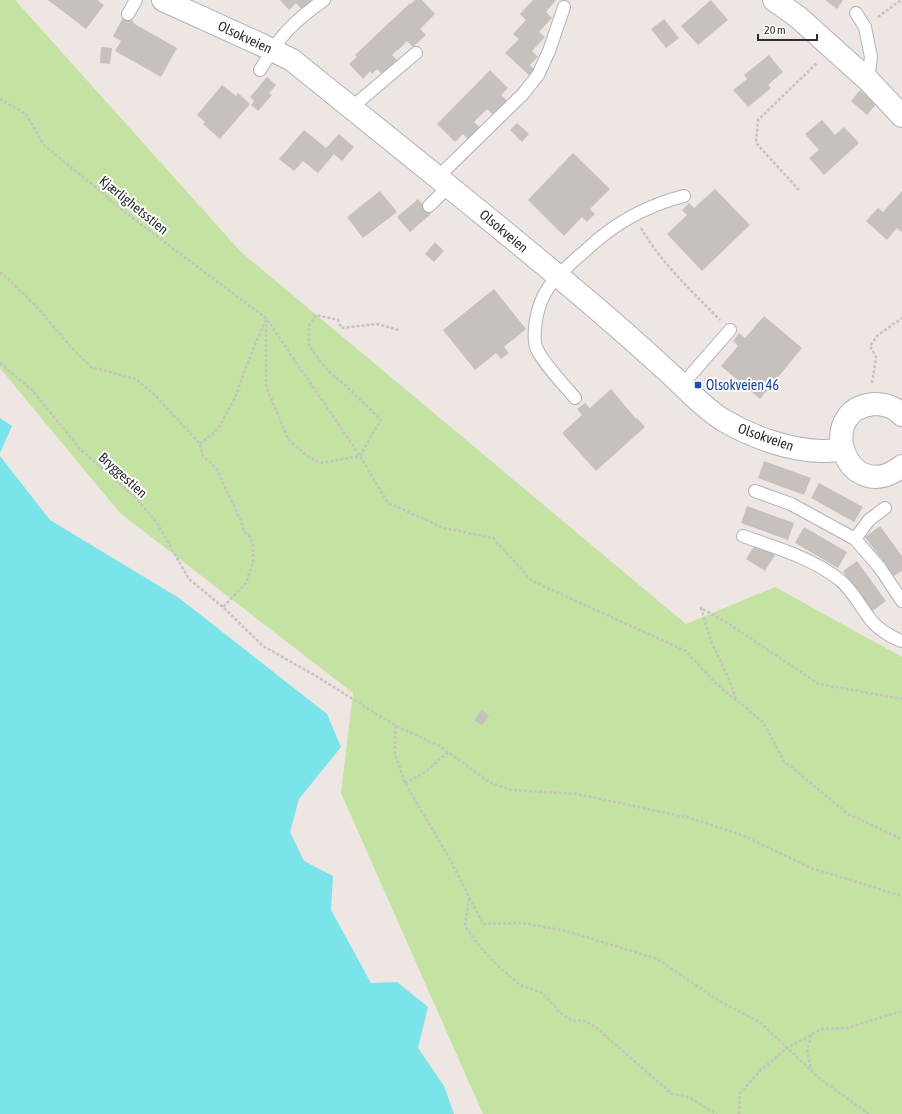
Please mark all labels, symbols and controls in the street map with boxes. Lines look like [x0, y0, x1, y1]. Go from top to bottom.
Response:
scale bar [758, 16, 817, 42]
street label: Olsokveien [215, 18, 275, 56]
text: 20 m [764, 23, 786, 37]
street label: Kjærlighetsstien [96, 172, 172, 238]
street label: Olsokveien [477, 206, 531, 256]
place label: Olsokveien 46 [706, 377, 779, 393]
marker: Olsokveien 46 [693, 380, 703, 390]
street label: Olsokveien [736, 420, 796, 454]
street label: Bryggestien [95, 449, 151, 501]

